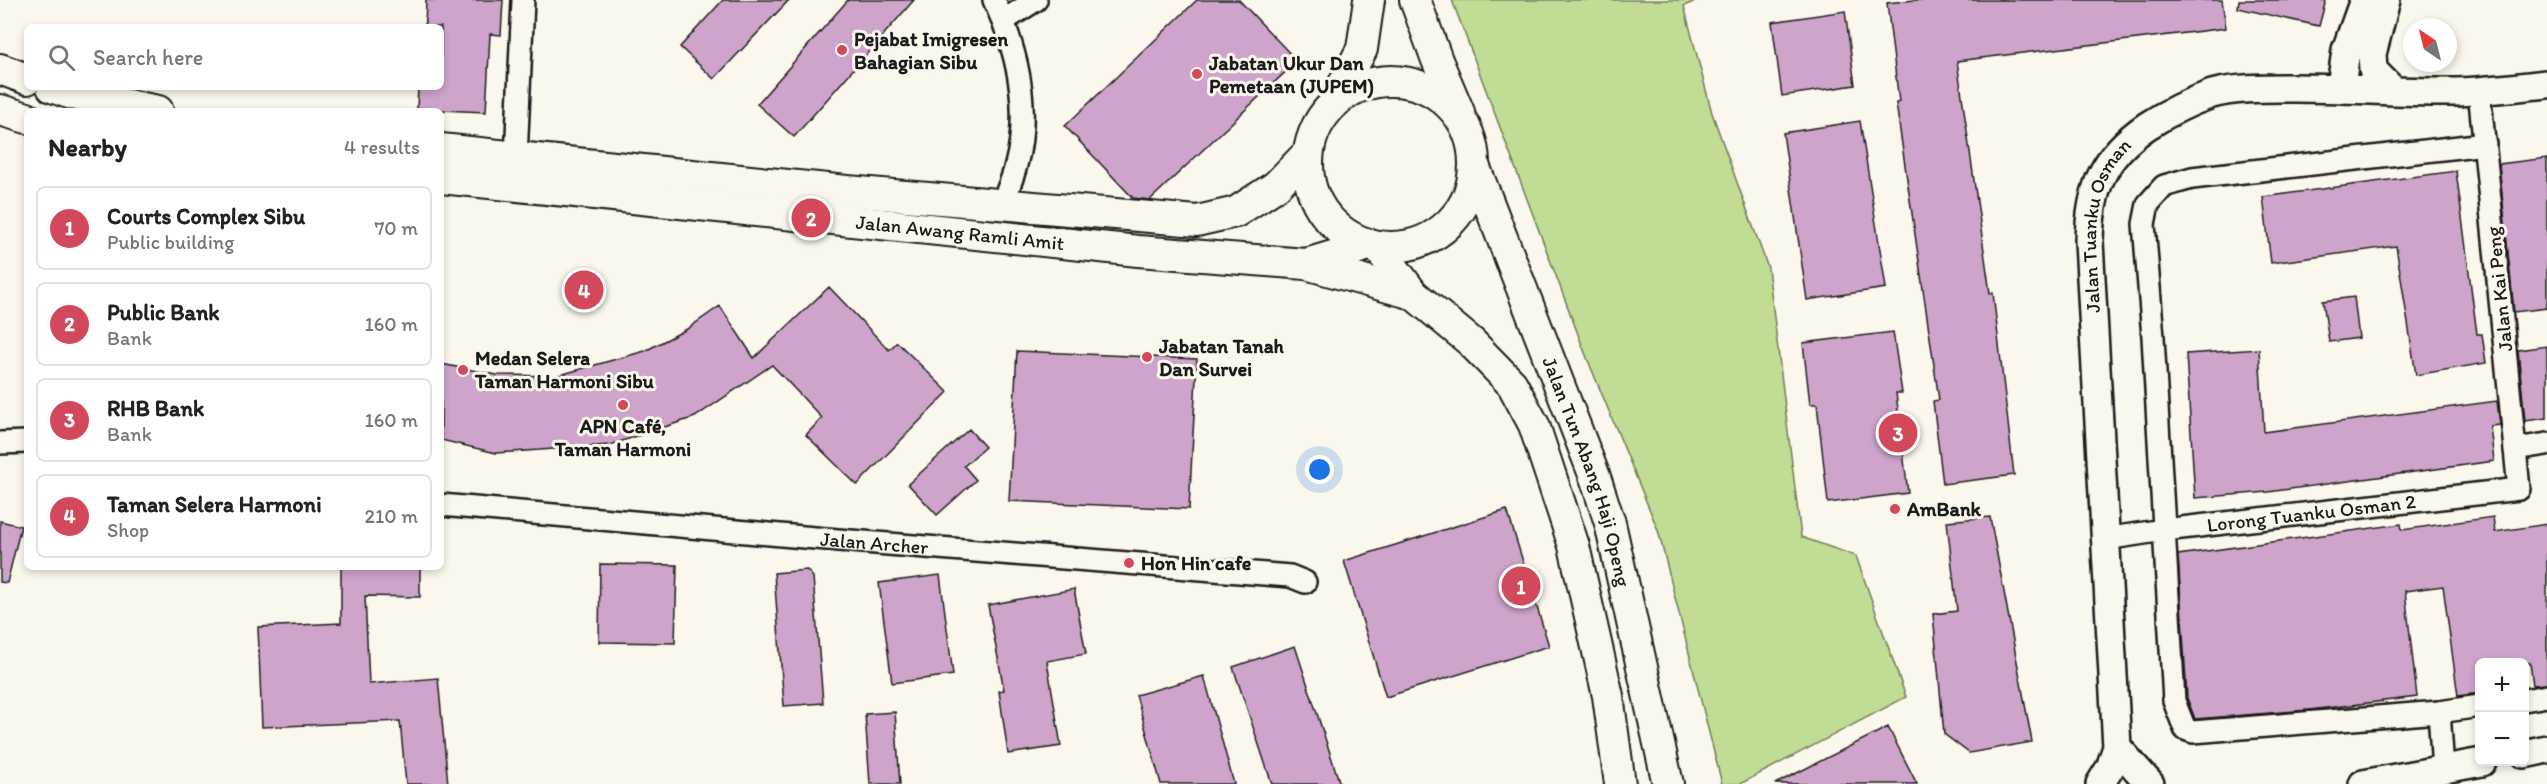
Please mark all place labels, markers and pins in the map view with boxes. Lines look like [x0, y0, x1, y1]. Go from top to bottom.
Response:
place label: Pejabat Imigresen Bahagian Sibu [854, 27, 1008, 75]
marker: Pejabat Imigresen Bahagian Sibu [835, 43, 849, 57]
place label: Jabatan Ukur Dan Pemetaan (JUPEM) [1208, 51, 1374, 99]
marker: Jabatan Ukur Dan Pemetaan (JUPEM) [1190, 67, 1204, 81]
pin: 2 [792, 196, 830, 240]
pin: 4 [564, 268, 604, 312]
place label: Jabatan Tanah Dan Survei [1158, 334, 1284, 381]
place label: Medan Selera Taman Harmoni Sibu [474, 346, 654, 393]
marker: Jabatan Tanah Dan Survei [1140, 350, 1154, 364]
marker: Medan Selera Taman Harmoni Sibu [456, 363, 470, 377]
marker: APN Café, Taman Harmoni [616, 398, 630, 412]
pin: 3 [1878, 410, 1918, 456]
place label: APN Café, Taman Harmoni [554, 414, 691, 461]
place label: AmBank [1906, 497, 1982, 521]
marker: AmBank [1888, 502, 1902, 516]
place label: Hon Hin cafe [1141, 551, 1252, 575]
marker: Hon Hin cafe [1122, 556, 1136, 570]
pin: 1 [1502, 564, 1540, 608]

